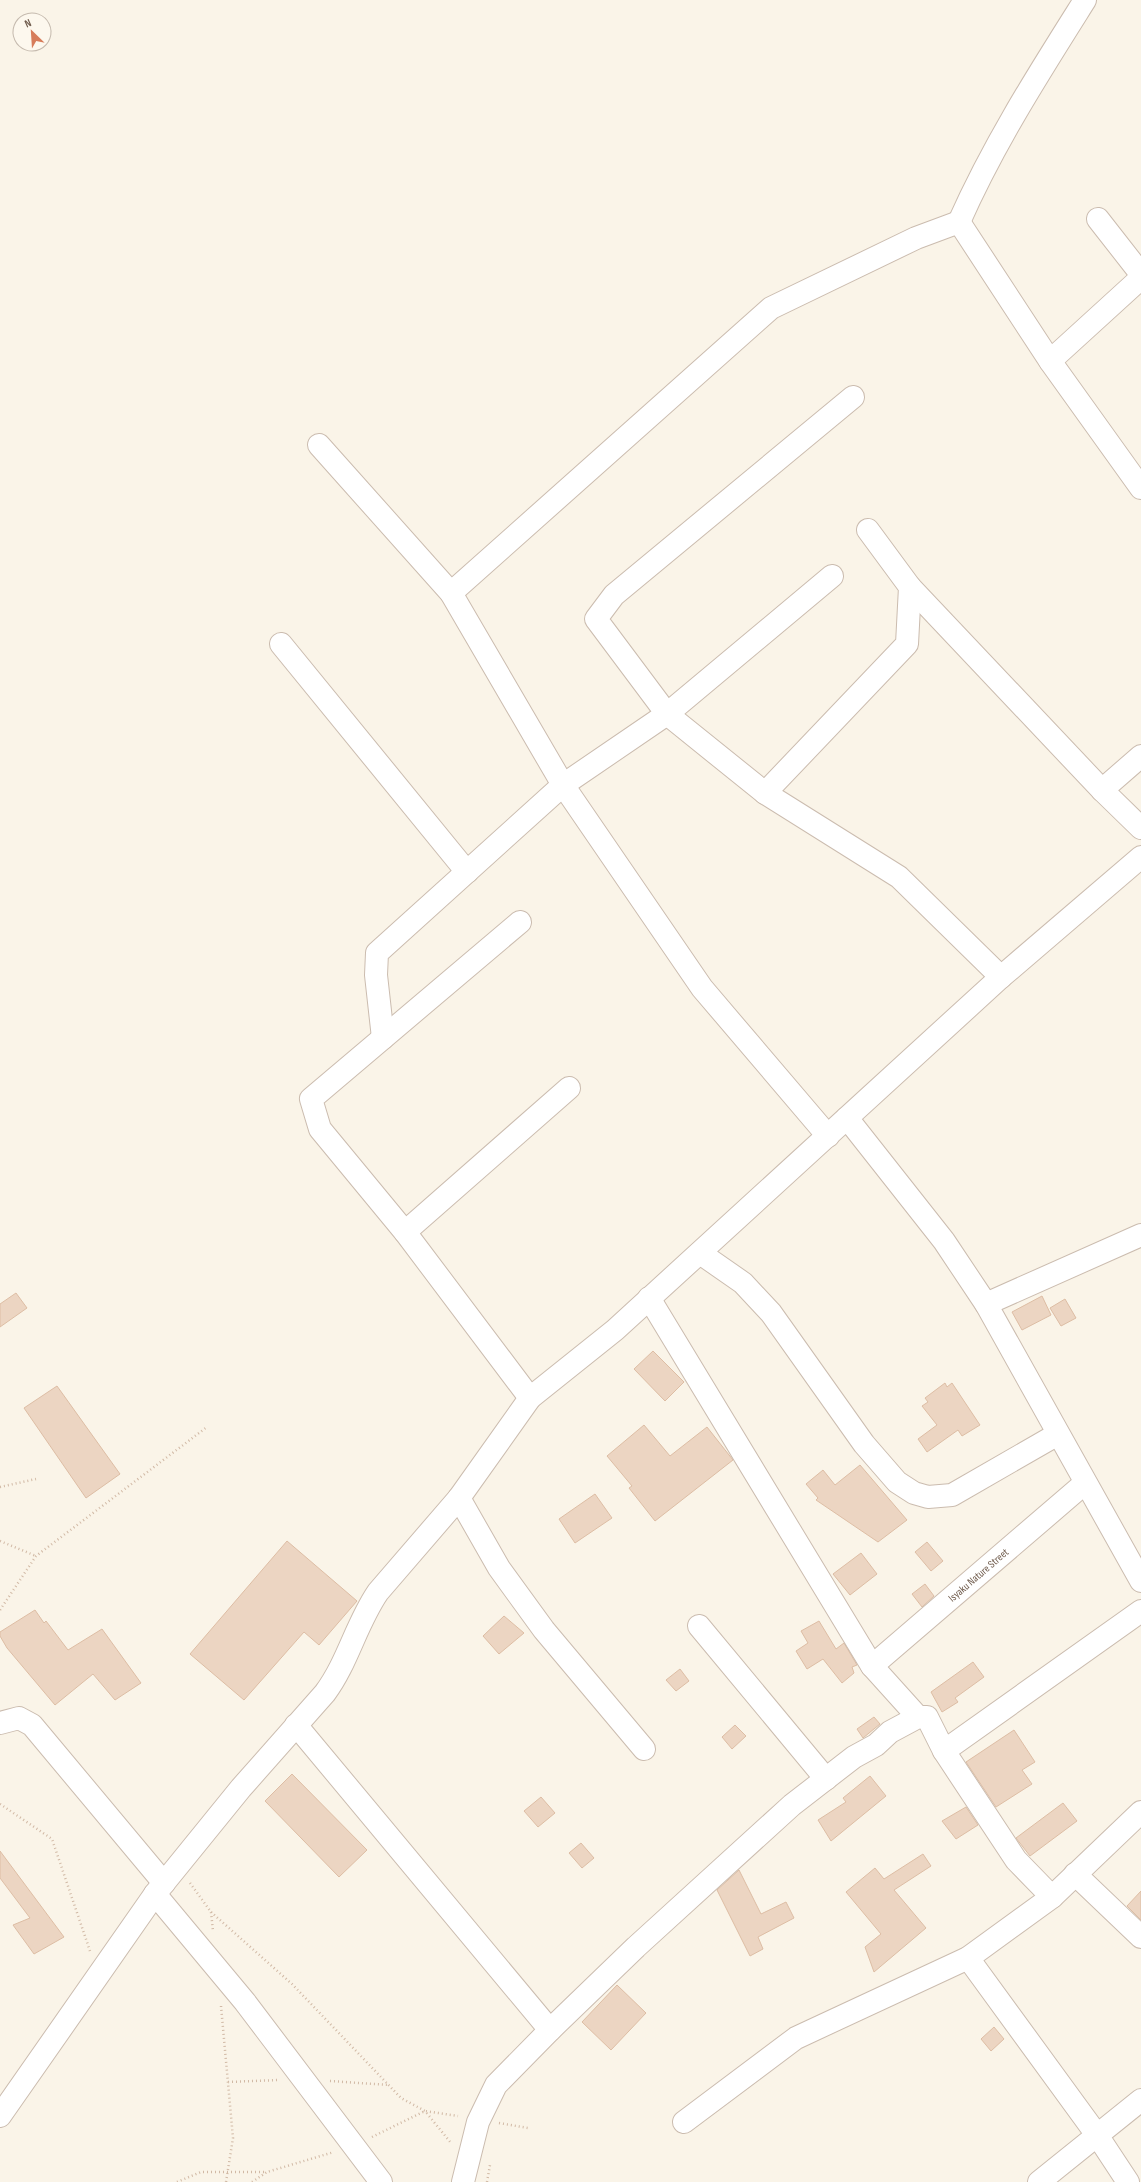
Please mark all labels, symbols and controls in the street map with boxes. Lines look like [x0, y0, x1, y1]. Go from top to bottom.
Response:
north arrow [12, 12, 52, 52]
text: N [23, 16, 34, 31]
street label: Isyaku Nature Street [945, 1545, 1011, 1604]

